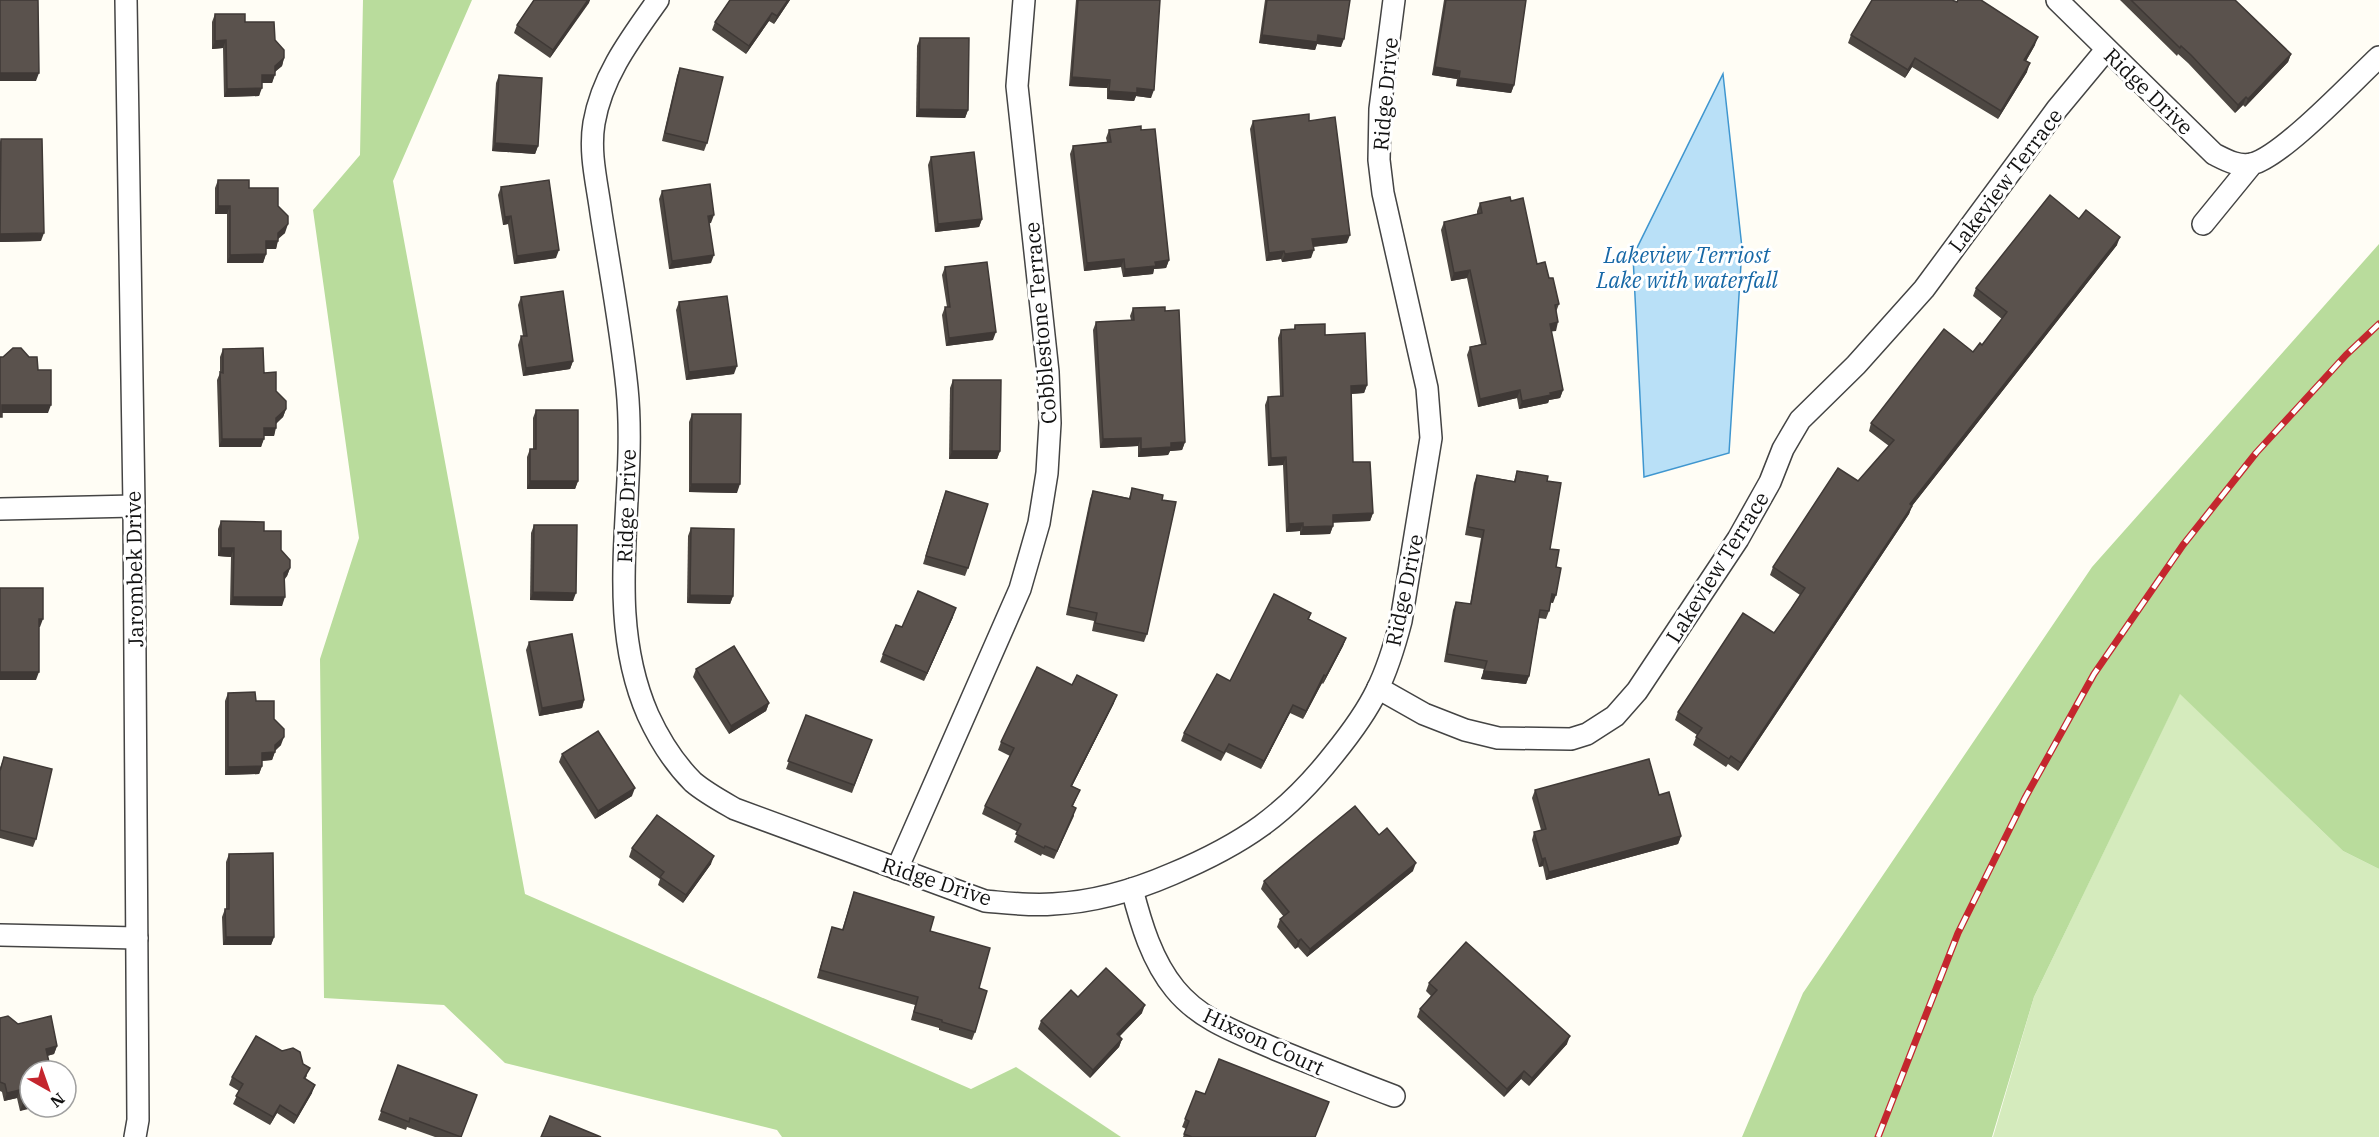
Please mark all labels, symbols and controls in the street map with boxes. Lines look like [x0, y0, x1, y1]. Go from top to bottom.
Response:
street label: Ridge Drive [1366, 36, 1404, 152]
street label: Ridge Drive [2098, 41, 2200, 141]
street label: Lakeview Terrace [1942, 102, 2068, 258]
street label: Cobblestone Terrace [1017, 221, 1063, 425]
water label: Lakeview Terriost Lake with waterfall [1595, 240, 1778, 294]
street label: Ridge Drive [610, 449, 642, 563]
street label: Lakeview Terrace [1659, 486, 1775, 648]
street label: Jarombek Drive [119, 491, 149, 647]
street label: Ridge Drive [1378, 531, 1430, 649]
street label: Ridge Drive [878, 850, 996, 912]
street label: Hixson Court [1199, 1001, 1329, 1081]
north arrow [18, 1059, 78, 1119]
text: N [46, 1089, 69, 1112]

